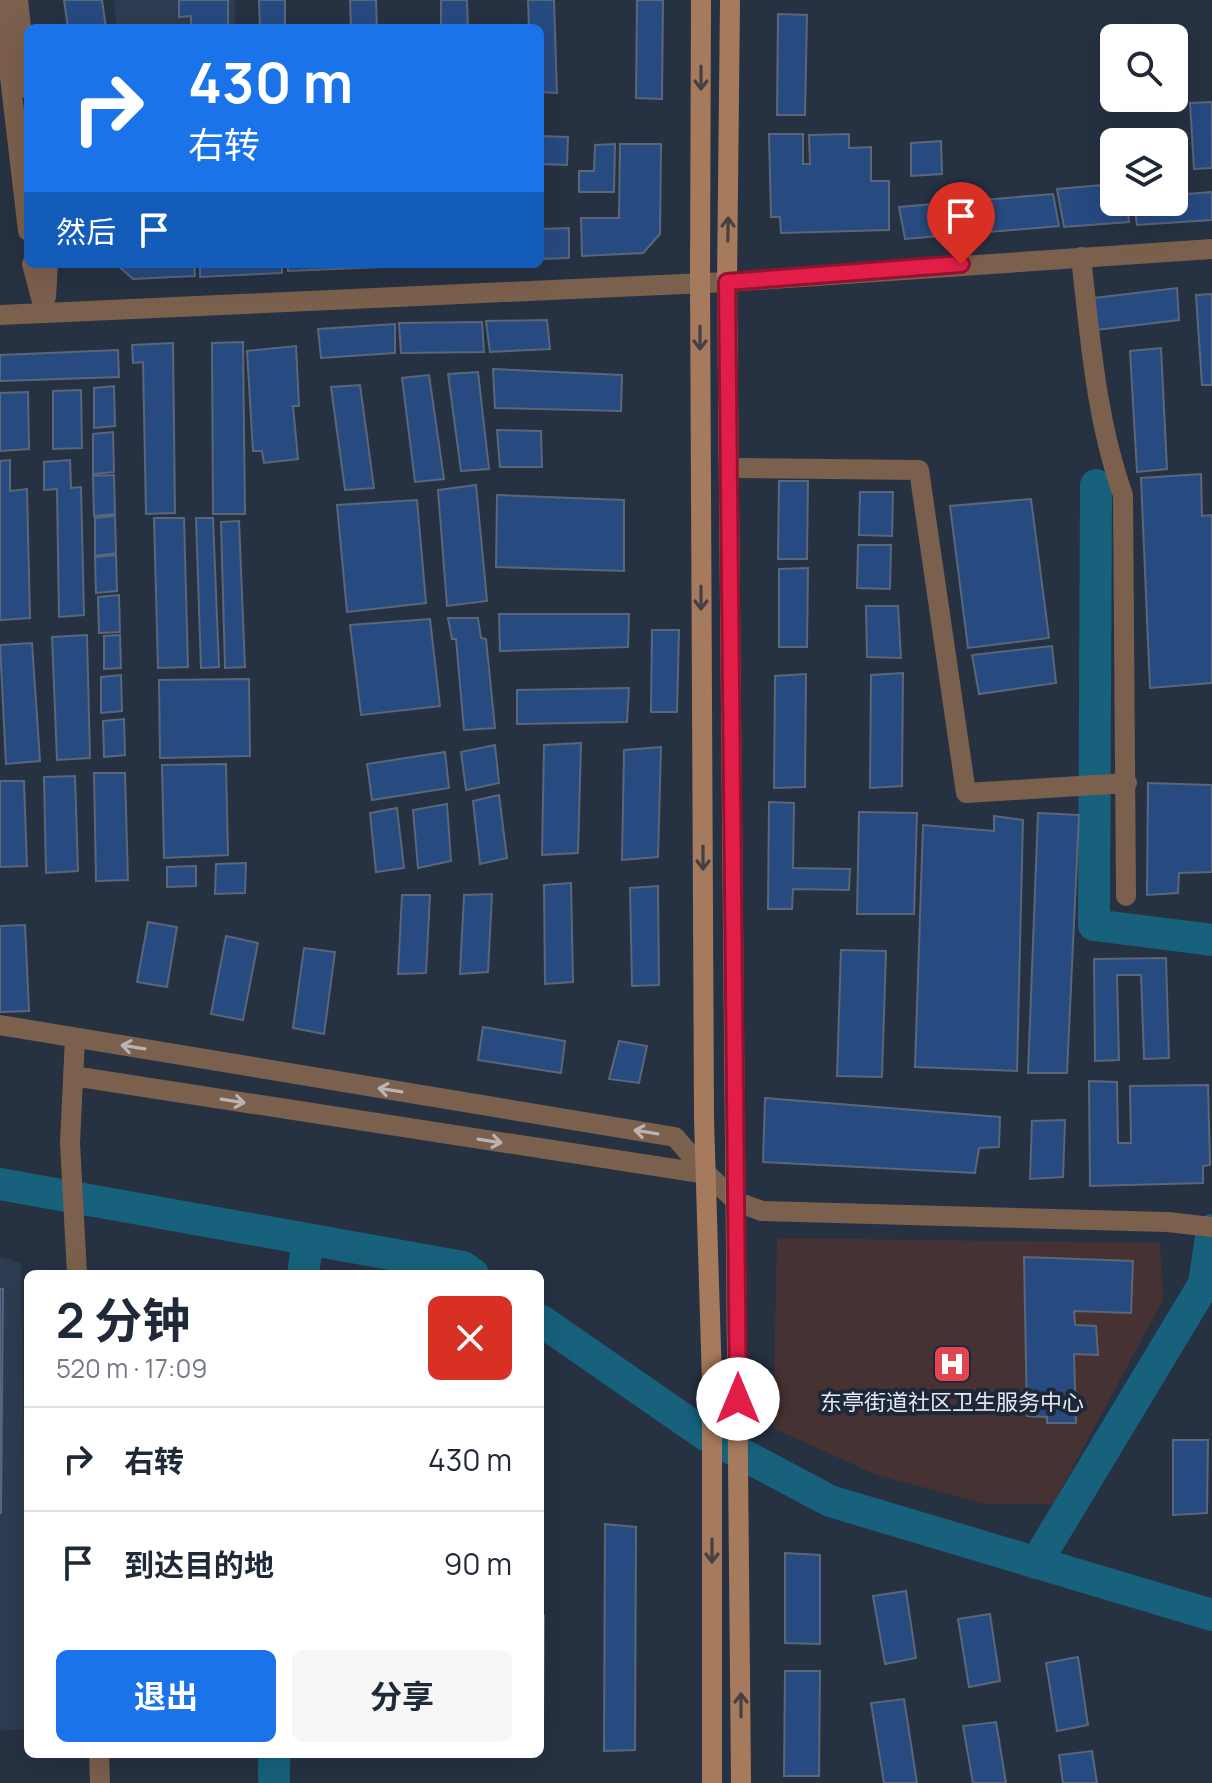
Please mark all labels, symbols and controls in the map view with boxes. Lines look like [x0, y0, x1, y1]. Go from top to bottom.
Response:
map controls [1100, 24, 1188, 216]
button: search [1100, 24, 1188, 112]
text: 430 m [188, 43, 353, 120]
icon: right [56, 56, 160, 160]
one-way arrow [693, 64, 709, 91]
text: 右转 [188, 120, 260, 169]
button: layers [1100, 128, 1188, 216]
pin [927, 182, 995, 264]
icon: arrive [939, 194, 983, 238]
icon: arrive [132, 208, 176, 252]
text: 然后 [56, 211, 116, 252]
one-way arrow [720, 216, 736, 243]
one-way arrow [692, 324, 708, 351]
one-way arrow [693, 584, 709, 611]
one-way arrow [695, 844, 711, 871]
one-way arrow [121, 1039, 147, 1054]
one-way arrow [378, 1081, 403, 1096]
one-way arrow [220, 1094, 246, 1109]
one-way arrow [634, 1124, 660, 1139]
one-way arrow [477, 1134, 502, 1149]
text: 2 分钟 [56, 1287, 190, 1352]
button: close [428, 1296, 512, 1380]
hospital icon: 东亭街道社区卫生服务中心 [931, 1343, 973, 1385]
text: 520 m · 17:09 [56, 1350, 207, 1386]
position arrow [696, 1357, 780, 1441]
place label: 东亭街道社区卫生服务中心 [820, 1387, 1084, 1417]
icon: right [56, 1437, 100, 1481]
text: 430 m [428, 1439, 512, 1480]
text: 右转 [124, 1440, 184, 1481]
one-way arrow [704, 1537, 720, 1564]
icon: arrive [56, 1541, 100, 1585]
text: 90 m [444, 1543, 512, 1584]
text: 到达目的地 [124, 1544, 274, 1585]
button: 退出 [56, 1650, 276, 1742]
button: 分享 [292, 1650, 512, 1742]
one-way arrow [733, 1692, 749, 1719]

